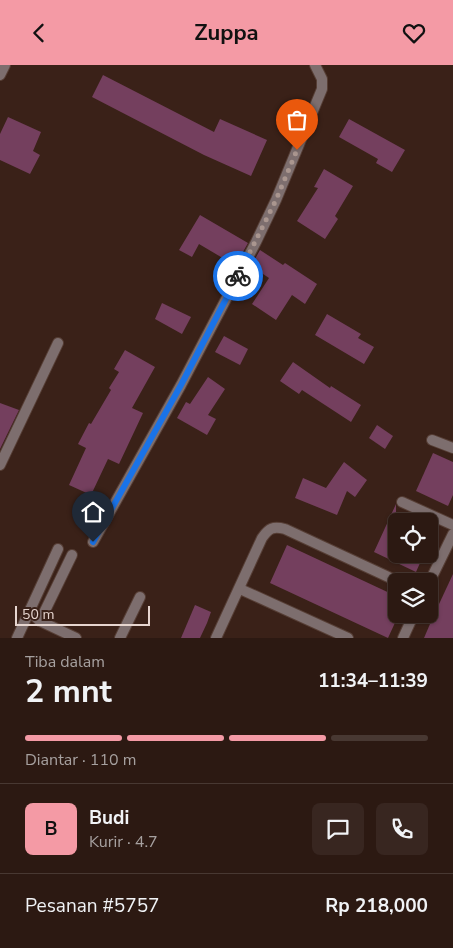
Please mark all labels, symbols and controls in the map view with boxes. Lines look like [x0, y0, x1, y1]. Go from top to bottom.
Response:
text: Zuppa [194, 18, 259, 48]
icon: back [25, 19, 53, 47]
icon: heart [400, 19, 428, 47]
pin [276, 99, 318, 150]
icon: bag [283, 106, 311, 134]
courier [213, 251, 263, 301]
icon: bike [224, 262, 252, 290]
pin [72, 491, 114, 542]
icon: home [79, 498, 107, 526]
map controls [388, 513, 438, 623]
button: locate [388, 513, 438, 563]
button: layers [388, 573, 438, 623]
scale bar [15, 603, 150, 626]
text: 50 m [22, 605, 54, 624]
text: Tiba dalam [25, 651, 105, 673]
text: 11:34–11:39 [318, 668, 428, 694]
text: 2 mnt [25, 670, 112, 713]
text: Diantar · 110 m [25, 749, 136, 771]
button: chat [312, 803, 364, 855]
button: phone [376, 803, 428, 855]
text: Budi [89, 805, 129, 831]
text: B [44, 816, 58, 842]
text: Kurir · 4.7 [89, 831, 158, 853]
text: Pesanan #5757 [25, 893, 159, 919]
text: Rp 218,000 [325, 893, 428, 919]

